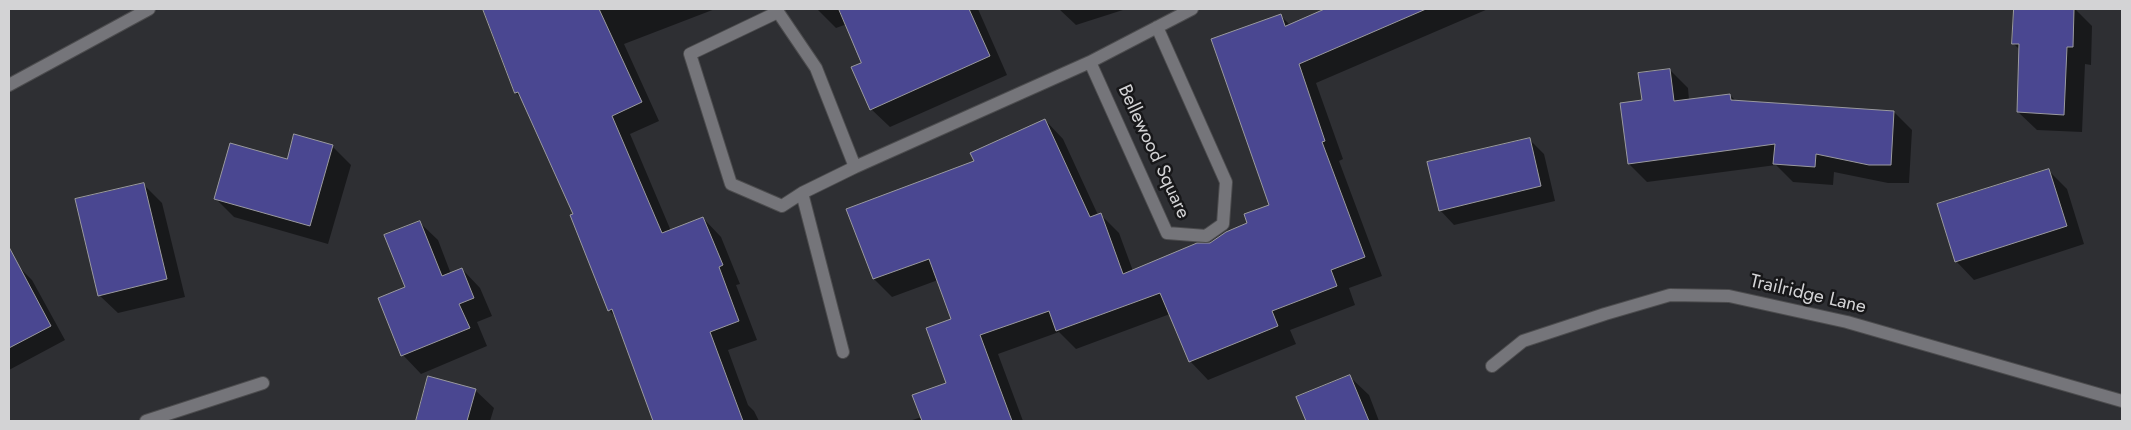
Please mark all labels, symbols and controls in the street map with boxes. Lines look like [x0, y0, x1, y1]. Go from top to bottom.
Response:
street label: Bellewood Square [1112, 82, 1194, 222]
street label: Trailridge Lane [1748, 271, 1868, 319]

